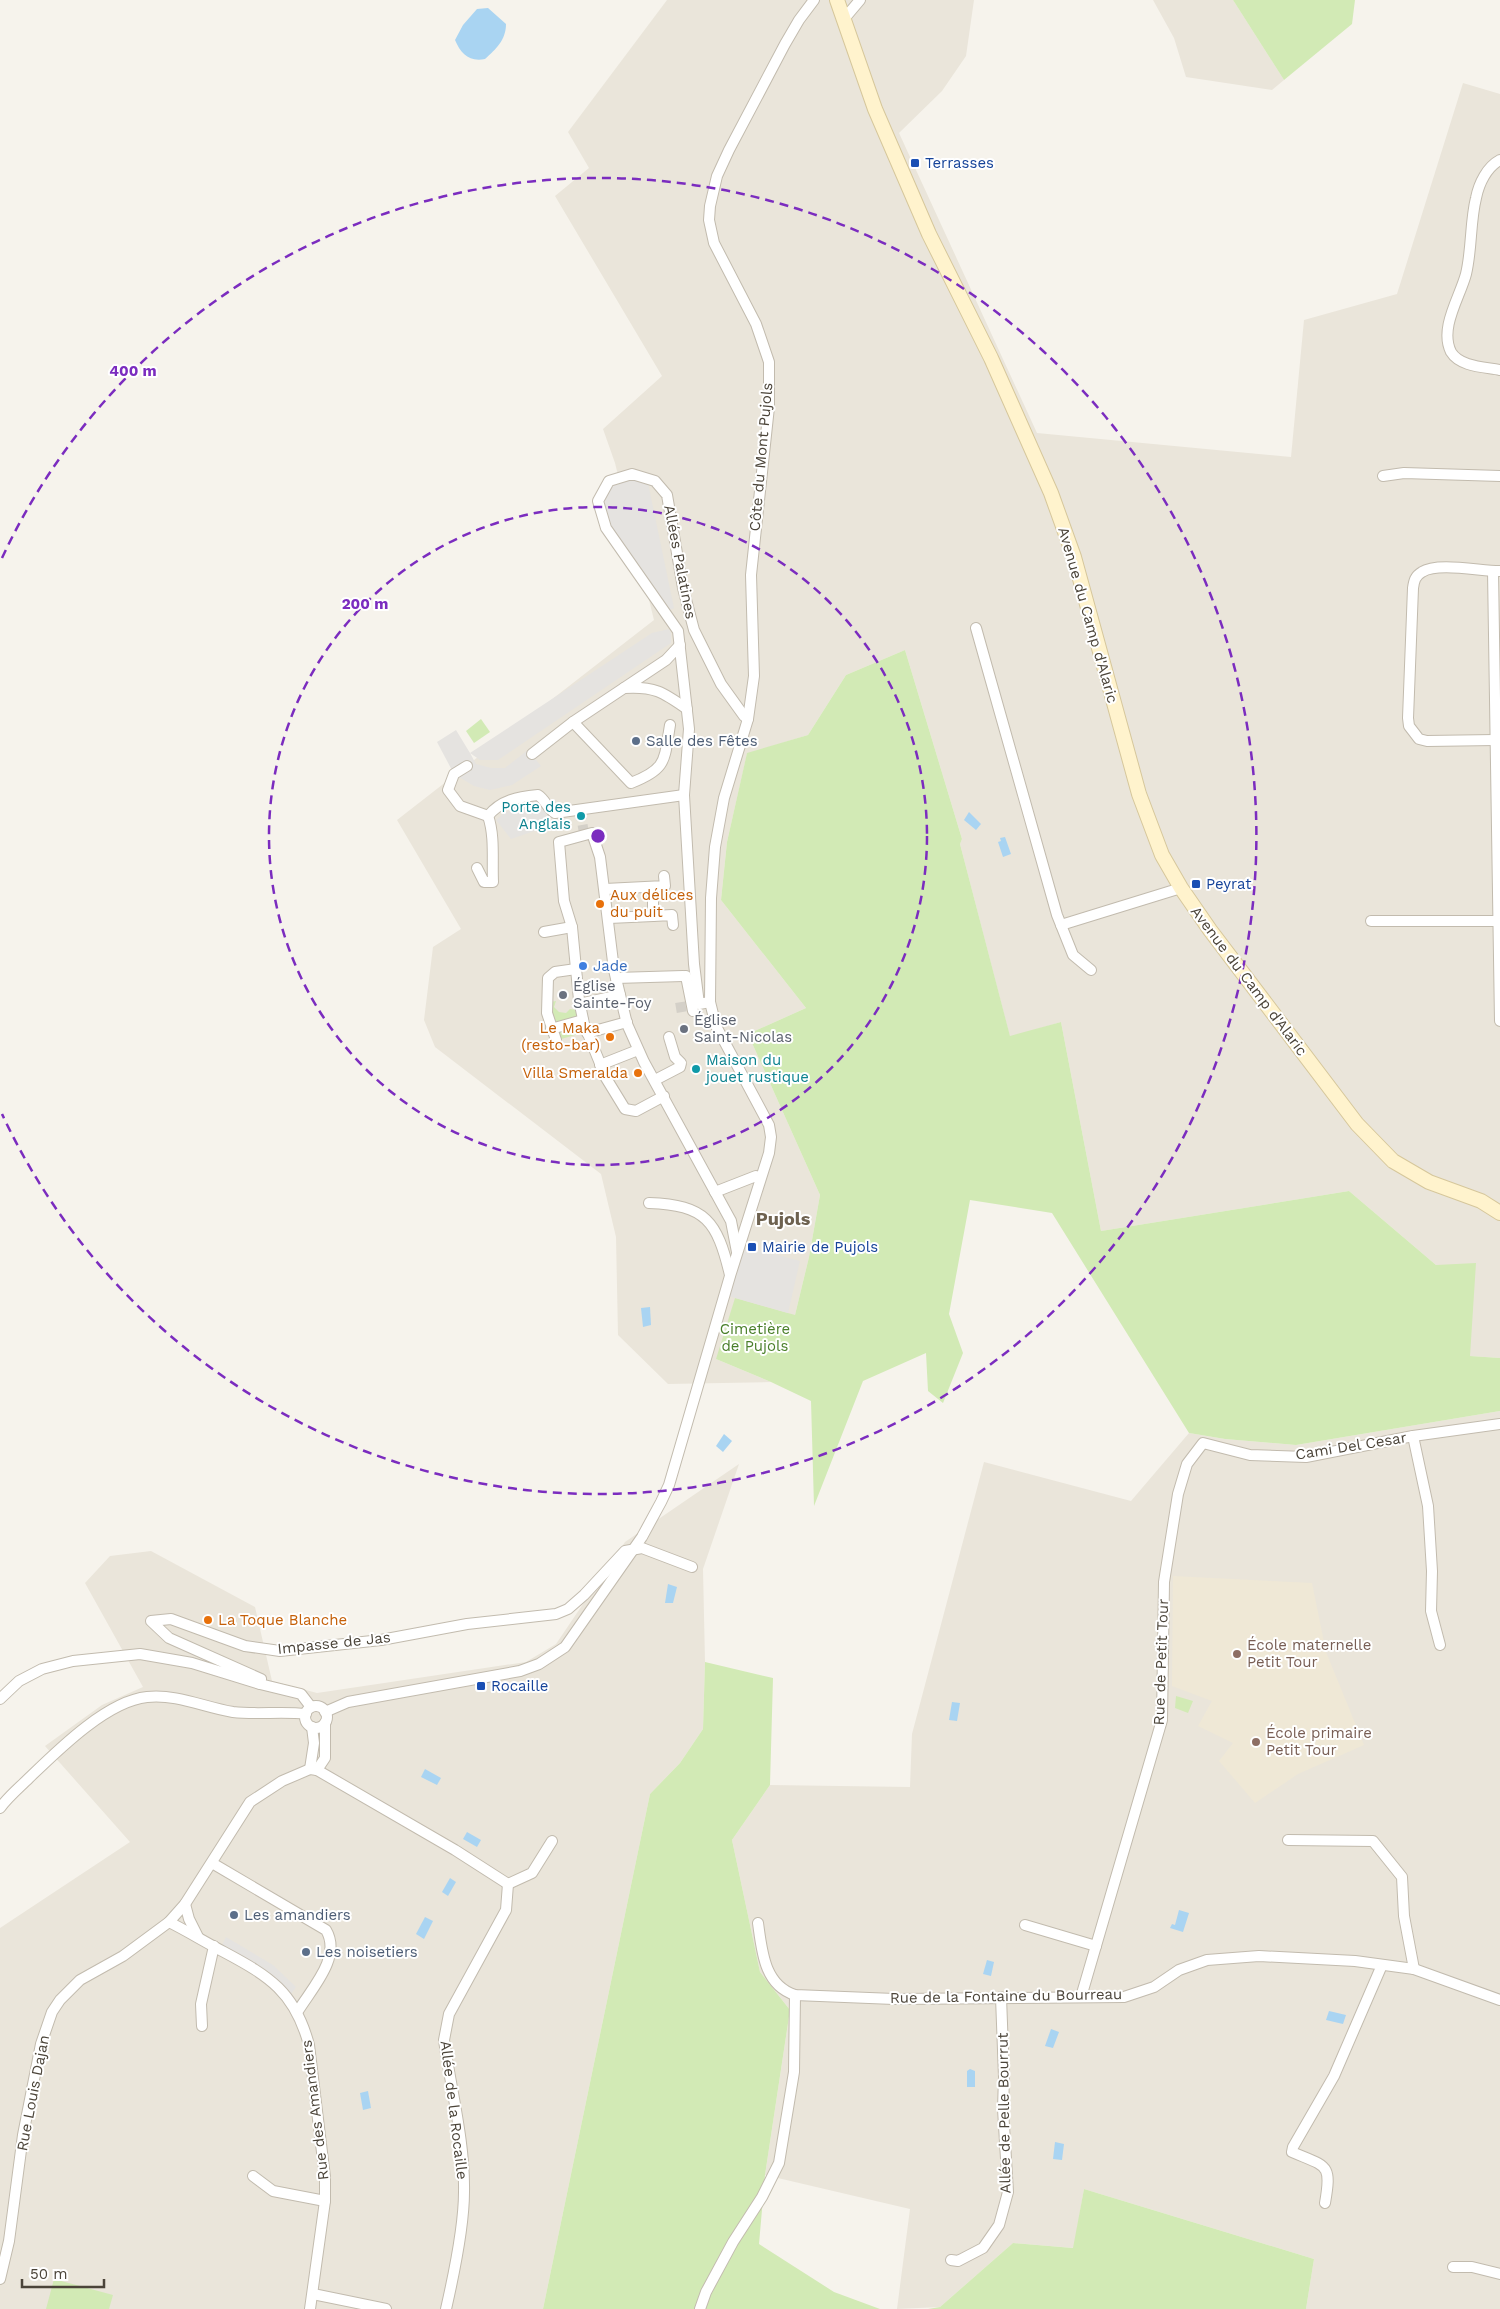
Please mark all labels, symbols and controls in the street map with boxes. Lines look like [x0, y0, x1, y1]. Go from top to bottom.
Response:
place label: Terrasses [925, 154, 994, 172]
marker: Terrasses [909, 157, 921, 169]
text: 400 m [109, 362, 157, 380]
street label: Côte du Mont Pujols [746, 382, 776, 532]
street label: Allées Palatines [660, 503, 700, 621]
street label: Avenue du Camp d'Alaric [1054, 525, 1122, 705]
text: 200 m [342, 595, 388, 613]
place label: Salle des Fêtes [646, 732, 758, 750]
marker: Salle des Fêtes [630, 735, 642, 747]
place label: Porte des Anglais [501, 798, 571, 833]
marker: Porte des Anglais [575, 810, 587, 822]
centre of rings [589, 827, 607, 845]
place label: Peyrat [1206, 875, 1252, 893]
marker: Peyrat [1190, 878, 1202, 890]
place label: Aux délices du puit [610, 886, 694, 921]
marker: Aux délices du puit [594, 898, 606, 910]
street label: Avenue du Camp d'Alaric [1187, 903, 1311, 1059]
place label: Jade [593, 957, 628, 975]
marker: Jade [577, 960, 589, 972]
place label: Église Sainte-Foy [573, 977, 652, 1012]
marker: Église Sainte-Foy [557, 989, 569, 1001]
place label: Église Saint-Nicolas [694, 1011, 792, 1046]
place label: Le Maka (resto-bar) [521, 1019, 601, 1054]
marker: Église Saint-Nicolas [678, 1023, 690, 1035]
marker: Le Maka (resto-bar) [604, 1031, 616, 1043]
place label: Maison du jouet rustique [704, 1051, 809, 1086]
marker: Maison du jouet rustique [690, 1063, 702, 1075]
place label: Villa Smeralda [522, 1064, 629, 1082]
marker: Villa Smeralda [632, 1067, 644, 1079]
district label: Pujols [756, 1208, 811, 1229]
place label: Mairie de Pujols [762, 1238, 878, 1256]
marker: Mairie de Pujols [746, 1241, 758, 1253]
park label: Cimetière de Pujols [720, 1320, 790, 1355]
street label: Cami Del Cesar [1294, 1428, 1408, 1464]
street label: Rue de Petit Tour [1150, 1598, 1172, 1726]
place label: La Toque Blanche [218, 1611, 347, 1629]
marker: La Toque Blanche [202, 1614, 214, 1626]
street label: Impasse de Jas [277, 1628, 392, 1658]
place label: École maternelle Petit Tour [1247, 1636, 1371, 1671]
marker: École maternelle Petit Tour [1231, 1648, 1243, 1660]
place label: Rocaille [491, 1677, 548, 1695]
marker: Rocaille [475, 1680, 487, 1692]
place label: École primaire Petit Tour [1266, 1724, 1372, 1759]
marker: École primaire Petit Tour [1250, 1736, 1262, 1748]
place label: Les amandiers [244, 1906, 351, 1924]
marker: Les amandiers [228, 1909, 240, 1921]
place label: Les noisetiers [316, 1943, 418, 1961]
marker: Les noisetiers [300, 1946, 312, 1958]
street label: Rue de la Fontaine du Bourreau [890, 1985, 1122, 2007]
street label: Allée de Pelle Bourrut [994, 2032, 1014, 2194]
street label: Rue Louis Dajan [13, 2033, 53, 2153]
street label: Rue des Amandiers [297, 2039, 333, 2181]
street label: Allée de la Rocaille [437, 2039, 471, 2181]
scale bar [22, 2256, 105, 2288]
text: 50 m [30, 2265, 67, 2283]

